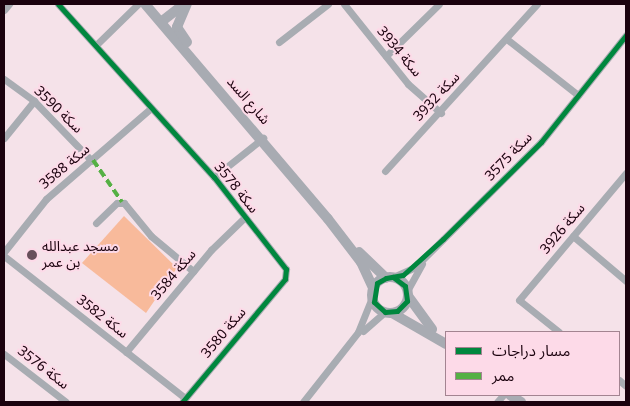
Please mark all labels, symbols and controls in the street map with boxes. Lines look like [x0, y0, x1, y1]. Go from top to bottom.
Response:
street label: سكة 3934 [373, 23, 425, 81]
street label: سكة 3932 [410, 69, 464, 125]
street label: شارع السد [223, 74, 273, 128]
street label: سكة 3590 [30, 83, 86, 137]
street label: سكة 3575 [482, 129, 536, 185]
street label: سكة 3588 [36, 141, 94, 193]
street label: سكة 3578 [210, 159, 262, 217]
street label: سكة 3926 [537, 200, 589, 258]
place label: مسجد عبدالله بن عمر [42, 239, 119, 272]
street label: سكة 3584 [148, 246, 200, 304]
marker: مسجد عبدالله بن عمر [26, 249, 38, 261]
street label: سكة 3582 [73, 292, 131, 342]
street label: سكة 3580 [198, 304, 250, 362]
legend [445, 331, 620, 396]
text: مسار دراجات [492, 335, 570, 367]
street label: سكة 3576 [14, 343, 72, 393]
text: ممر [492, 360, 515, 392]

